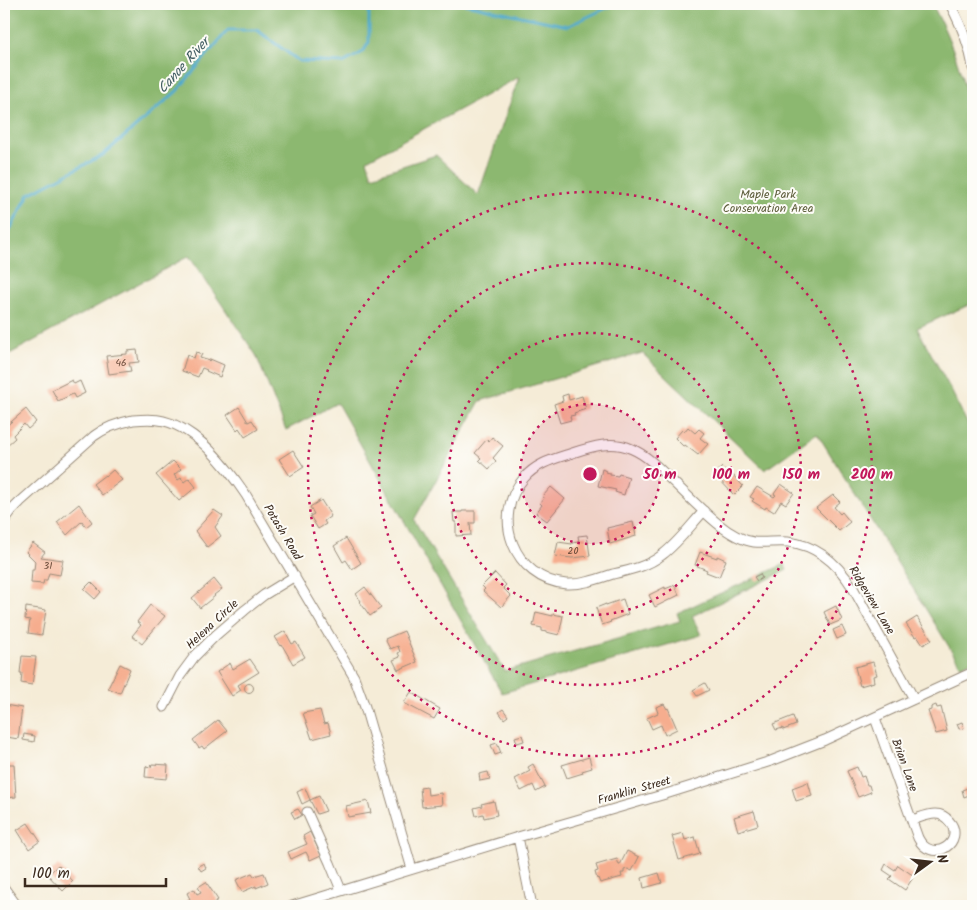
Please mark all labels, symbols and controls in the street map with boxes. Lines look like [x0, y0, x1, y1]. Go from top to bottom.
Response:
water label: Canoe River [152, 30, 217, 99]
park label: Maple Park Conservation Area [723, 185, 814, 218]
house number: 46 [115, 355, 127, 371]
text: 50 m [642, 463, 677, 487]
text: 100 m [712, 463, 750, 487]
text: 150 m [782, 463, 820, 487]
text: 200 m [851, 463, 893, 487]
centre of rings [581, 465, 599, 483]
street label: Potash Road [258, 501, 307, 565]
house number: 20 [568, 543, 578, 559]
house number: 31 [44, 558, 52, 574]
street label: Ridgeview Lane [844, 562, 900, 639]
street label: Helena Circle [182, 594, 244, 654]
street label: Brian Lane [886, 736, 923, 795]
street label: Franklin Street [595, 771, 673, 810]
north arrow [904, 838, 954, 888]
text: N [930, 852, 953, 866]
scale bar [25, 855, 166, 887]
text: 100 m [32, 862, 70, 886]

